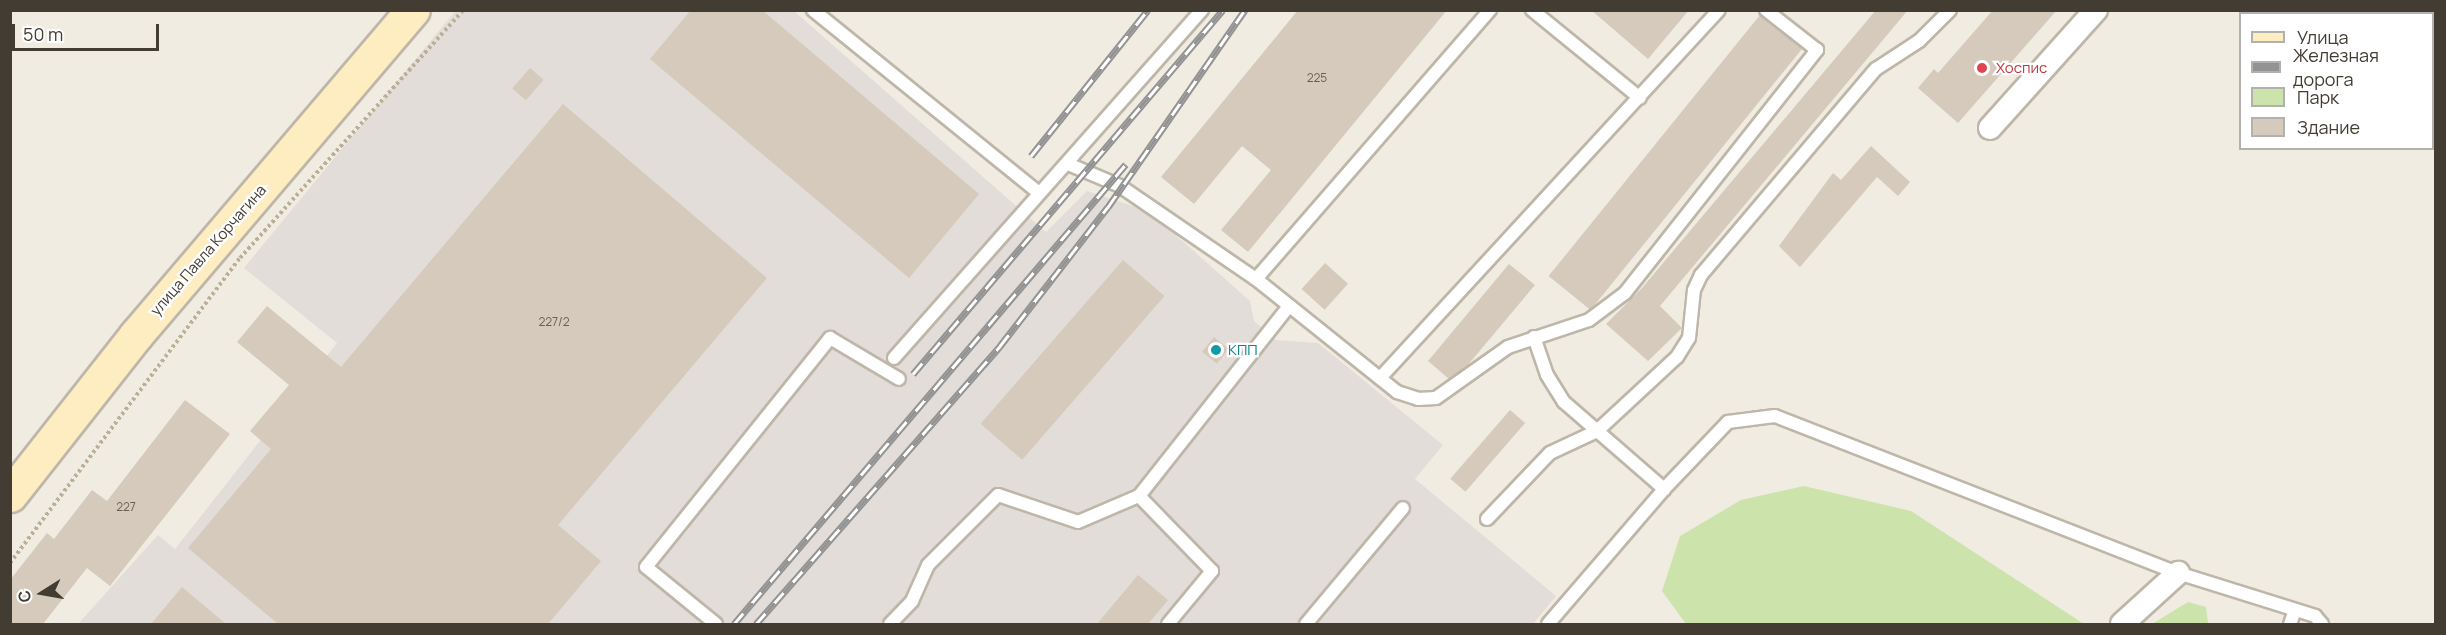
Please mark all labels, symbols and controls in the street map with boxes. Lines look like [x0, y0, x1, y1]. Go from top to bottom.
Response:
scale bar [15, 12, 162, 50]
legend [2239, 12, 2434, 150]
text: 50 m [23, 22, 63, 46]
text: Улица [2297, 25, 2349, 49]
text: Железная дорога [2293, 43, 2379, 91]
marker: Хоспис [1973, 59, 1991, 77]
place label: Хоспис [1996, 59, 2047, 77]
house number: 225 [1307, 71, 1327, 85]
text: Парк [2297, 85, 2339, 109]
text: Здание [2297, 115, 2360, 139]
street label: улица Павла Корчагина [146, 181, 270, 319]
house number: 227/2 [538, 315, 570, 329]
place label: КПП [1228, 341, 1258, 359]
marker: КПП [1209, 343, 1223, 357]
house number: 227 [116, 500, 136, 514]
north arrow [12, 563, 72, 623]
text: С [12, 589, 36, 604]

